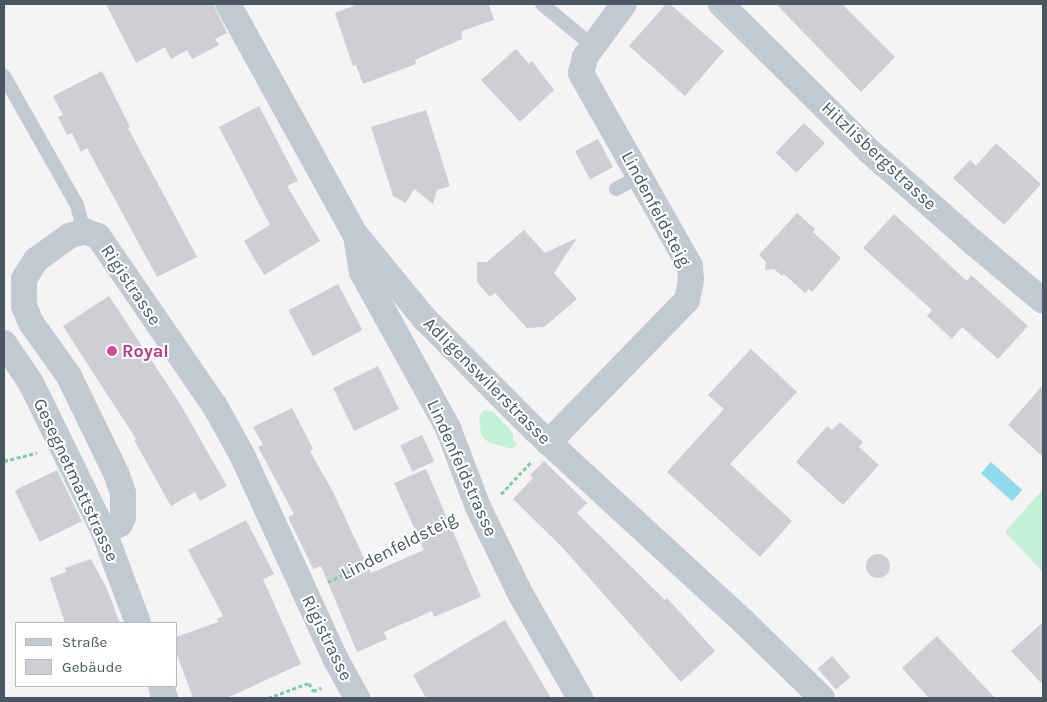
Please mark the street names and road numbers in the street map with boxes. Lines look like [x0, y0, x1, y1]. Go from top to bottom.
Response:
street label: Hitzlisbergstrasse [817, 97, 941, 215]
street label: Lindenfeldsteig [617, 148, 695, 270]
street label: Rigistrasse [96, 241, 166, 329]
street label: Adligenswilerstrasse [419, 313, 555, 449]
street label: Gesegnetmattstrasse [29, 395, 123, 565]
street label: Lindenfeldstrasse [422, 396, 502, 540]
street label: Lindenfeldsteig [337, 507, 461, 585]
street label: Rigistrasse [297, 592, 357, 684]

